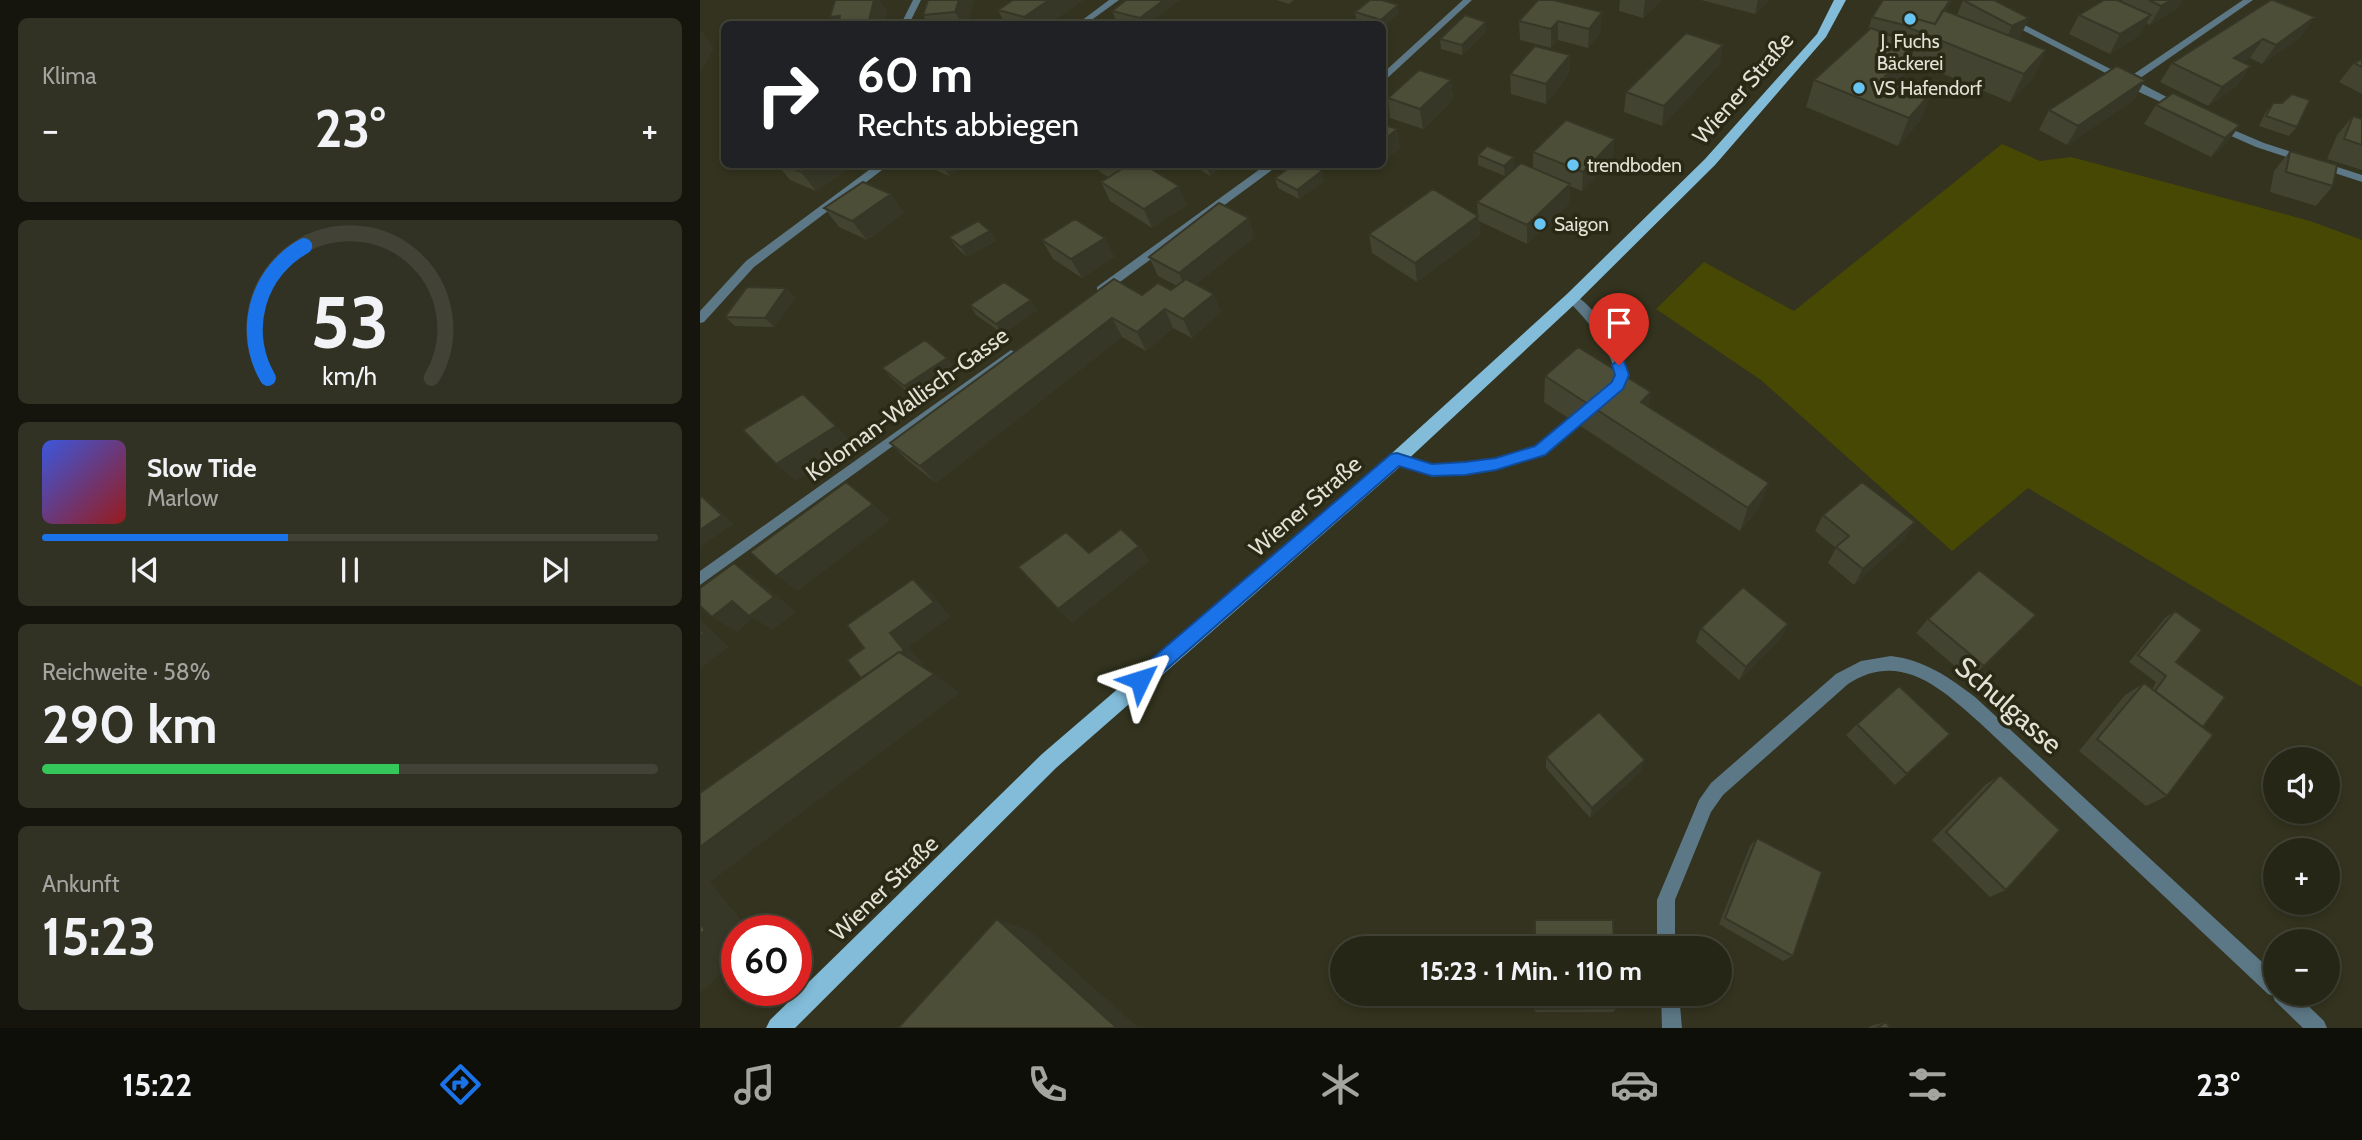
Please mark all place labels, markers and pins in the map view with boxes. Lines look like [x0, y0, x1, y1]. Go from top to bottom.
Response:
marker: J. Fuchs Bäckerei [1902, 11, 1918, 27]
place label: J. Fuchs Bäckerei [1877, 30, 1943, 75]
place label: VS Hafendorf [1873, 77, 1983, 100]
marker: VS Hafendorf [1851, 80, 1867, 96]
place label: trendboden [1587, 154, 1682, 177]
marker: trendboden [1565, 157, 1581, 173]
place label: Saigon [1554, 213, 1609, 236]
marker: Saigon [1532, 216, 1548, 232]
pin [1589, 293, 1649, 365]

